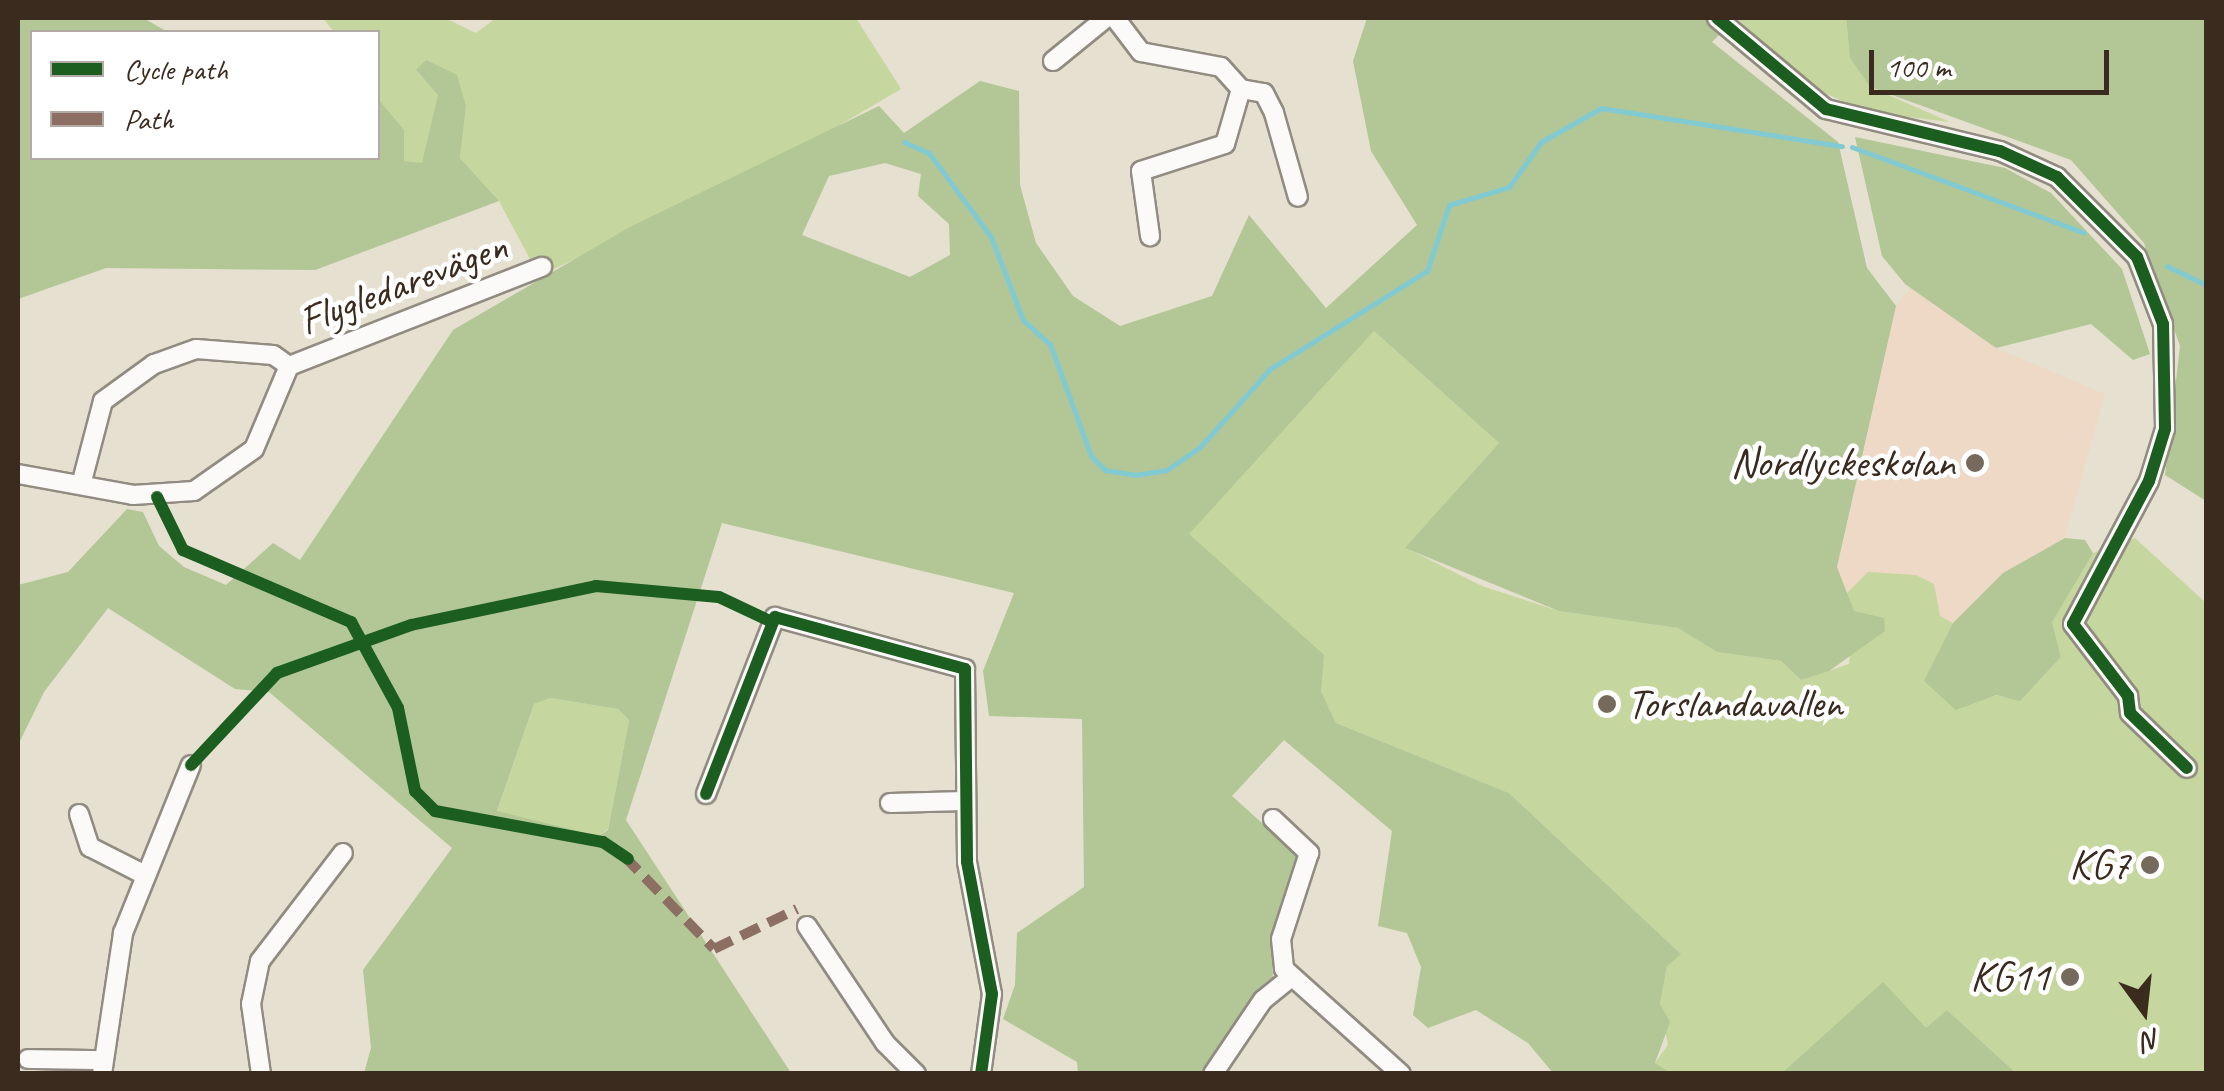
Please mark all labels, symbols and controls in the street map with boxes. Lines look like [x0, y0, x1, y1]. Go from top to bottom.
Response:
legend [30, 30, 380, 160]
scale bar [1874, 30, 2114, 92]
text: 100 m [1886, 48, 1951, 86]
text: Cycle path [124, 50, 228, 88]
text: Path [124, 100, 173, 138]
street label: Flygledarevägen [292, 221, 514, 347]
place label: Nordlyckeskolan [1731, 438, 1955, 488]
marker: Nordlyckeskolan [1964, 452, 1986, 474]
place label: Torslandavallen [1627, 679, 1842, 729]
marker: Torslandavallen [1596, 693, 1618, 715]
place label: KG7 [2069, 840, 2130, 890]
marker: KG7 [2139, 854, 2161, 876]
place label: KG11 [1970, 952, 2050, 1002]
north arrow [2094, 961, 2194, 1061]
marker: KG11 [2059, 966, 2081, 988]
text: N [2139, 1021, 2165, 1060]

